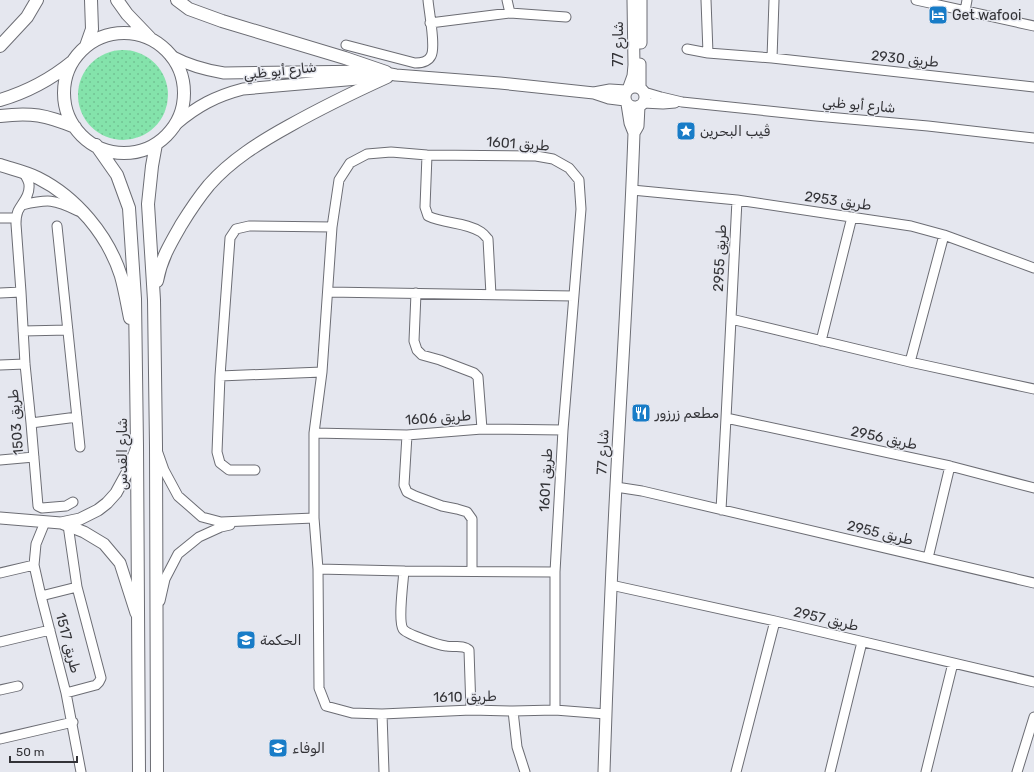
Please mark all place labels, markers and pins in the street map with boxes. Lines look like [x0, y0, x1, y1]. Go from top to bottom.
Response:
hotel icon: Get wafooi [927, 4, 949, 26]
place label: Get wafooi [952, 7, 1021, 24]
place icon: ڤيب البحرين [675, 120, 697, 142]
place label: ڤيب البحرين [700, 123, 770, 140]
restaurant icon: مطعم زرزور [630, 402, 652, 424]
place label: مطعم زرزور [654, 405, 719, 422]
school or university icon: الحكمة [235, 629, 257, 651]
place label: الحكمة [260, 632, 302, 649]
school or university icon: الوفاء [267, 737, 289, 759]
place label: الوفاء [292, 740, 325, 757]

